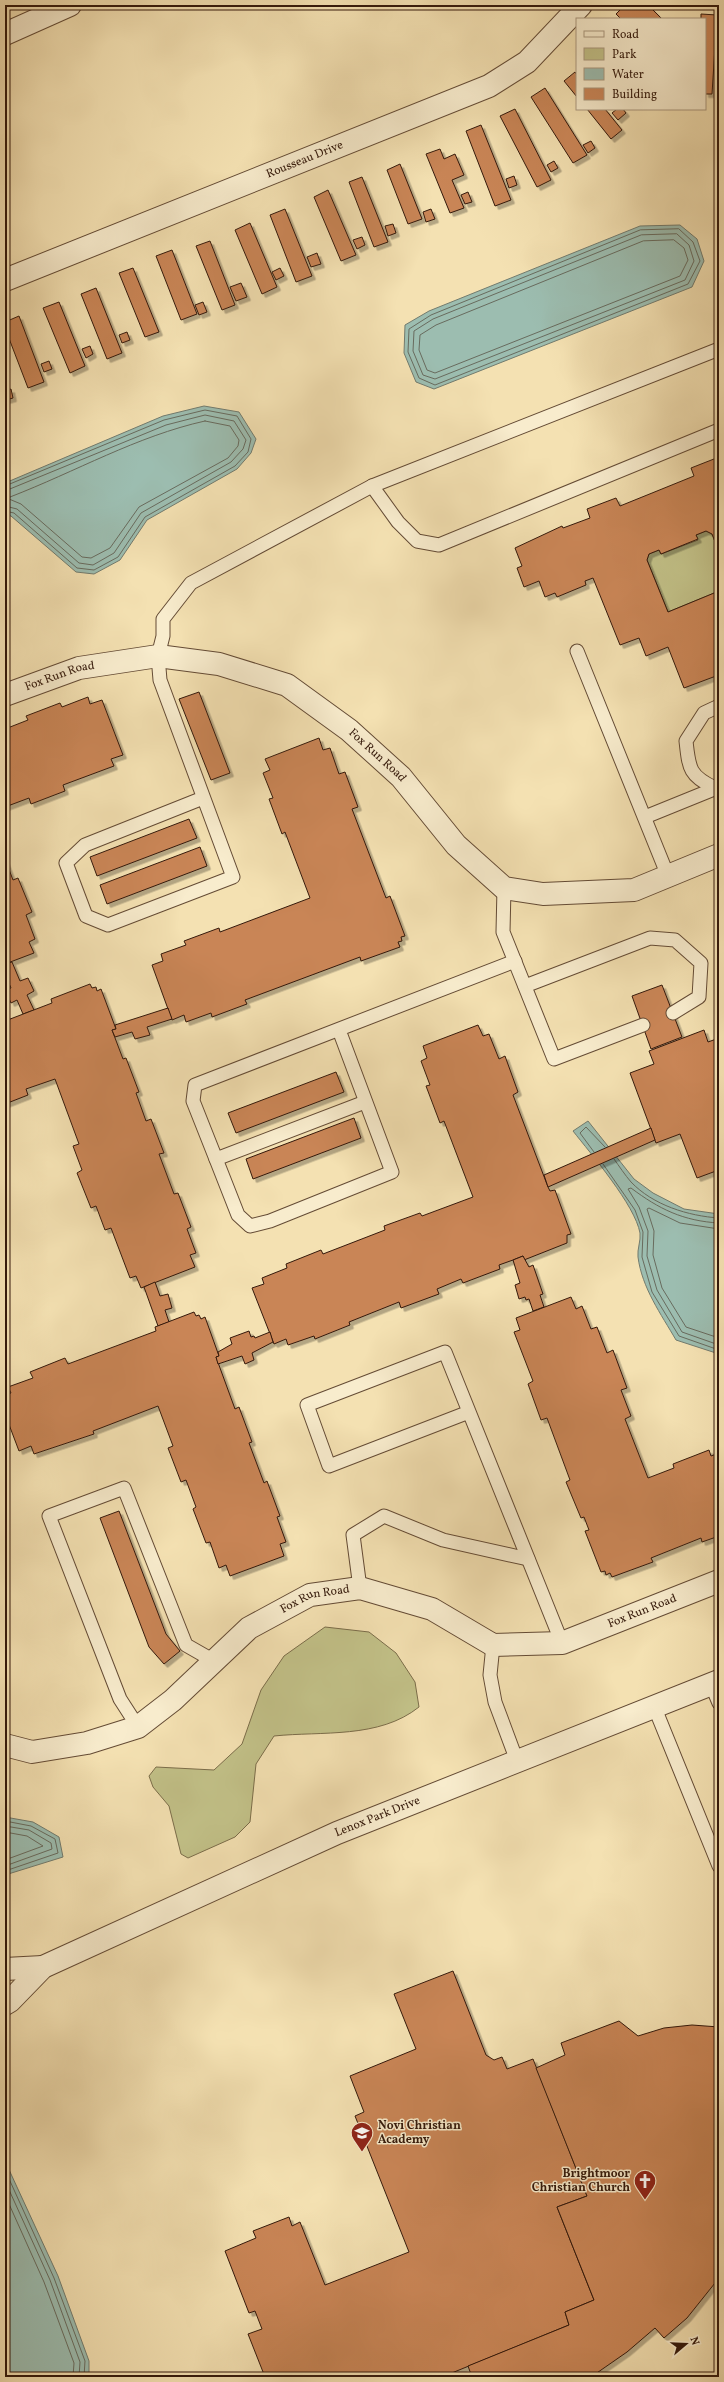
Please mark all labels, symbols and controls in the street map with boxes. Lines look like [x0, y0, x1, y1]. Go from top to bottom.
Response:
legend [576, 18, 706, 110]
text: Road [612, 27, 639, 43]
text: Park [612, 47, 637, 63]
text: Water [612, 67, 644, 83]
text: Building [612, 87, 657, 103]
street label: Rousseau Drive [264, 137, 346, 182]
street label: Fox Run Road [23, 658, 96, 695]
street label: Fox Run Road [345, 725, 410, 786]
street label: Fox Run Road [277, 1581, 351, 1618]
street label: Fox Run Road [606, 1590, 679, 1632]
street label: Lenox Park Drive [332, 1793, 423, 1841]
place label: Novi Christian Academy [378, 2118, 461, 2148]
school or university icon: Novi Christian Academy [349, 2120, 375, 2153]
place label: Brightmoor Christian Church [532, 2166, 630, 2196]
church icon: Brightmoor Christian Church [632, 2168, 658, 2201]
north arrow [666, 2324, 706, 2364]
text: N [686, 2335, 702, 2347]

